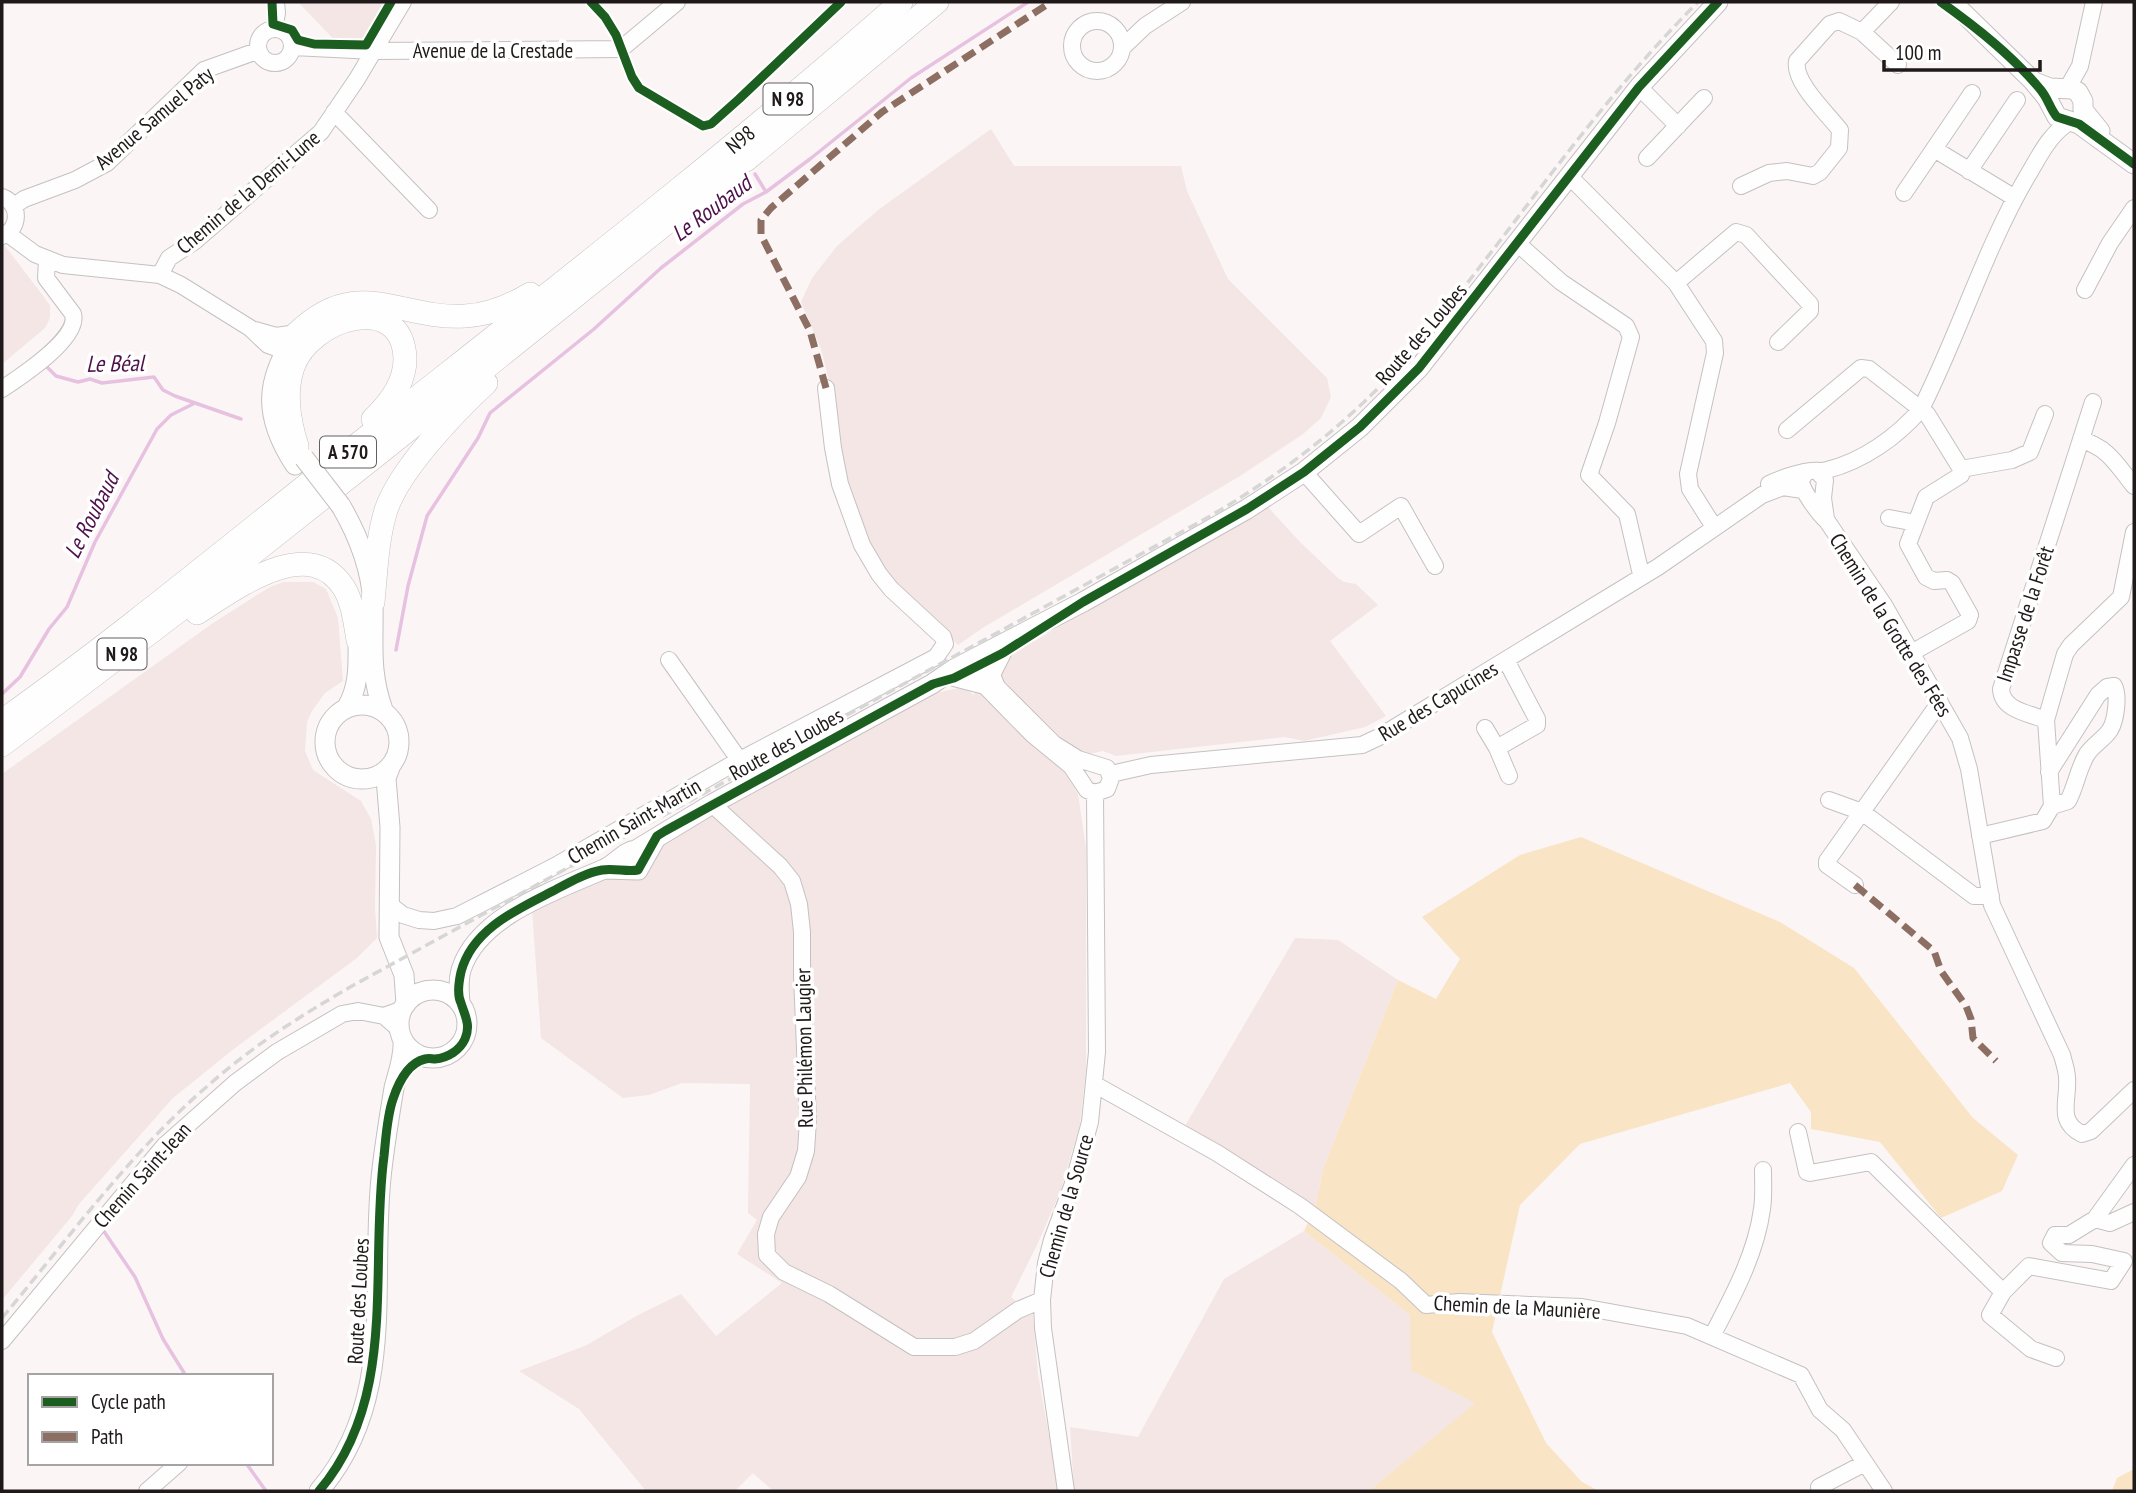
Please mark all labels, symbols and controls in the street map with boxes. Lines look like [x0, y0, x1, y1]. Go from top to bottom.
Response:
scale bar [1884, 28, 2040, 72]
street label: Avenue de la Crestade [413, 37, 573, 64]
text: 100 m [1895, 39, 1941, 66]
street label: Avenue Samuel Paty [89, 60, 219, 175]
road number: N 98 [764, 83, 812, 114]
street label: N98 [720, 119, 760, 159]
street label: Chemin de la Demi-Lune [171, 124, 325, 260]
water label: Le Roubaud [665, 167, 759, 247]
street label: Route des Loubes [1369, 277, 1473, 391]
water label: Le Béal [86, 348, 147, 378]
road number: A 570 [320, 436, 376, 467]
water label: Le Roubaud [57, 465, 126, 563]
street label: Chemin de la Grotte des Fées [1824, 528, 1958, 722]
street label: Impasse de la Forêt [1990, 542, 2060, 685]
road number: N 98 [97, 638, 146, 670]
street label: Rue des Capucines [1373, 655, 1503, 747]
street label: Route des Loubes [724, 702, 848, 786]
street label: Chemin Saint-Martin [562, 772, 706, 870]
street label: Rue Philémon Laugier [789, 968, 819, 1128]
street label: Chemin Saint-Jean [87, 1116, 197, 1234]
street label: Chemin de la Source [1033, 1131, 1099, 1281]
street label: Route des Loubes [341, 1237, 375, 1365]
street label: Chemin de la Maunière [1433, 1289, 1601, 1325]
legend [28, 1374, 273, 1465]
text: Cycle path [91, 1388, 166, 1415]
text: Path [91, 1423, 123, 1450]

